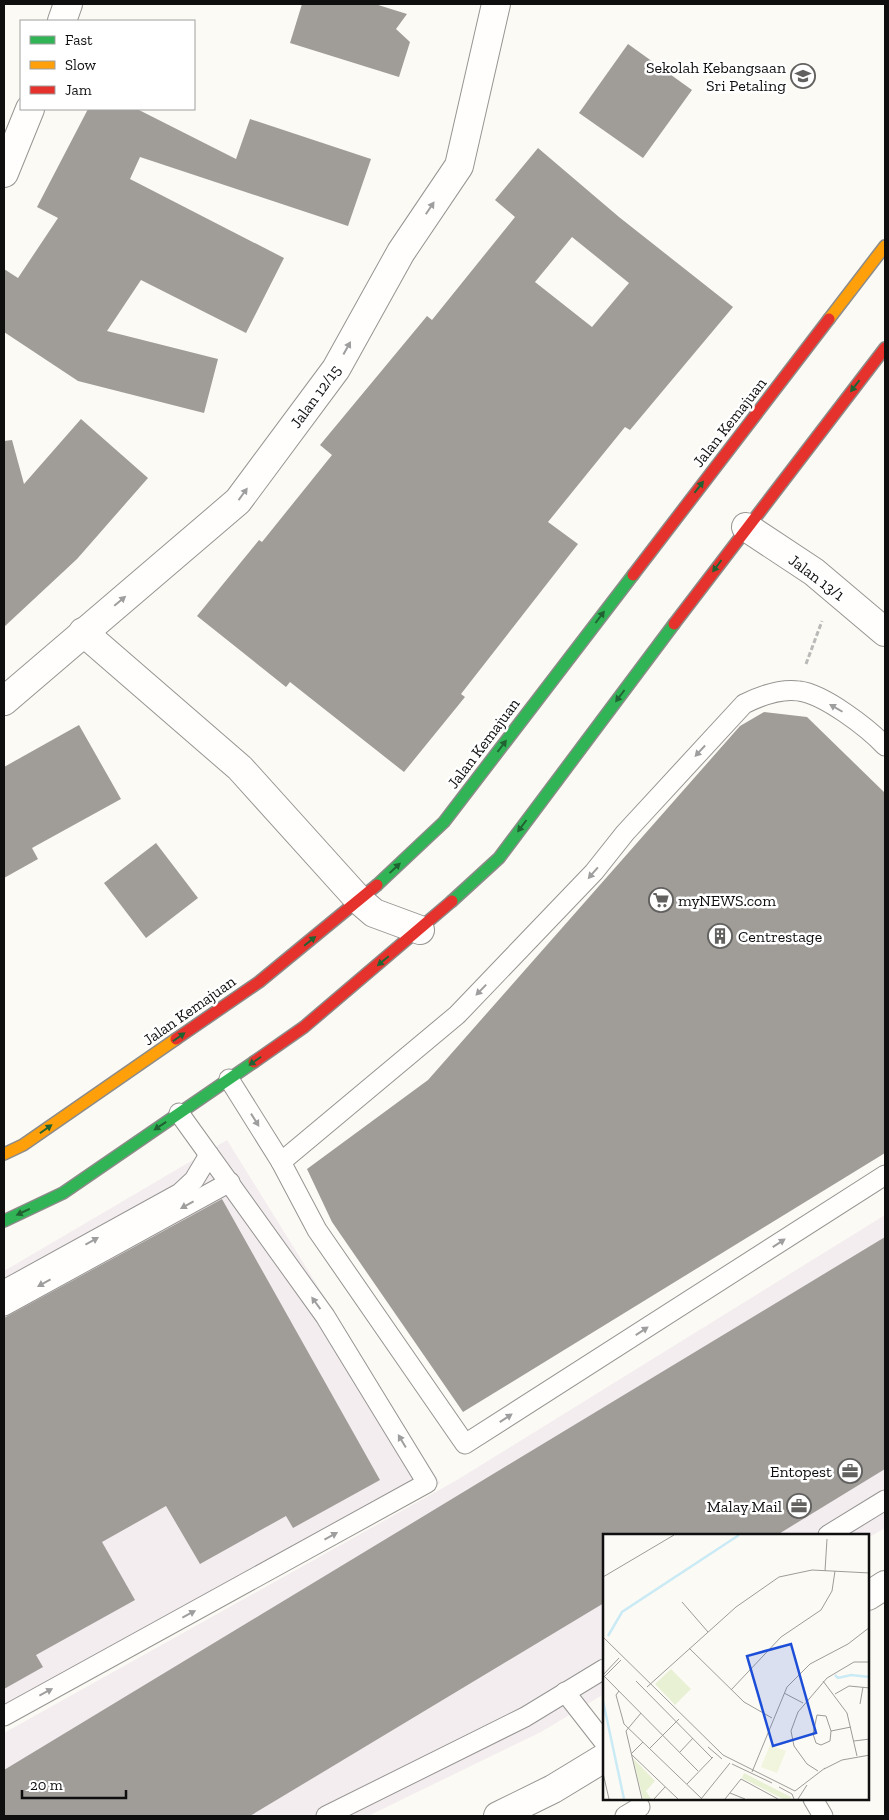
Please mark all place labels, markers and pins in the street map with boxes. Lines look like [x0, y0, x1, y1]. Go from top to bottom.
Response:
place label: Sekolah Kebangsaan Sri Petaling [646, 58, 787, 95]
school or university icon: Sekolah Kebangsaan Sri Petaling [790, 63, 816, 89]
supermarket icon: myNEWS.com [648, 887, 674, 913]
place label: myNEWS.com [678, 891, 776, 910]
building icon: Centrestage [707, 923, 733, 949]
place label: Centrestage [738, 927, 822, 946]
office icon: Entopest [837, 1458, 863, 1484]
place label: Entopest [770, 1462, 832, 1481]
office icon: Malay Mail [786, 1493, 812, 1519]
place label: Malay Mail [707, 1497, 782, 1516]

